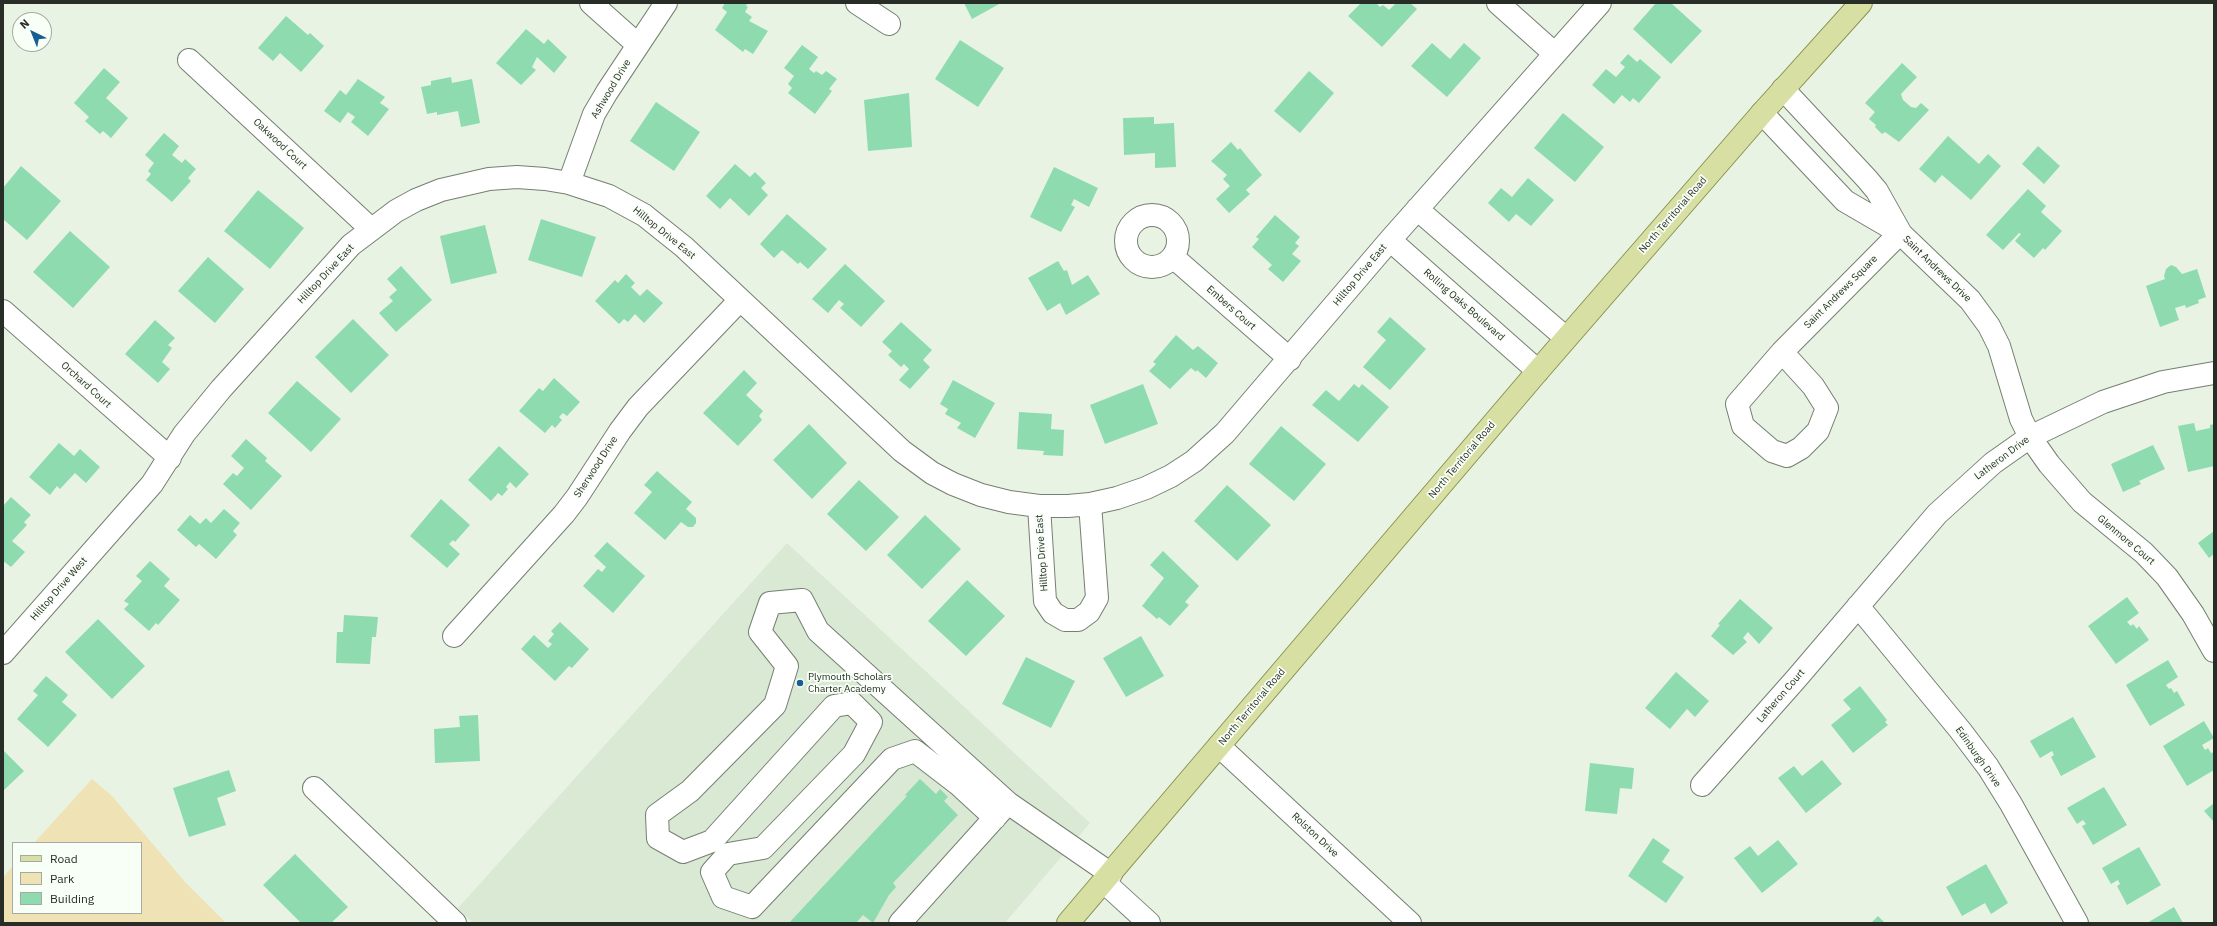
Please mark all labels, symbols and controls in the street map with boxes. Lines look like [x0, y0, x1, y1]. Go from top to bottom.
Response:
north arrow [12, 12, 52, 52]
text: N [17, 16, 32, 32]
street label: Ashwood Drive [589, 57, 633, 121]
street label: Oakwood Court [251, 116, 309, 172]
street label: North Territorial Road [1637, 174, 1709, 256]
street label: Hilltop Drive East [630, 204, 698, 262]
street label: Saint Andrews Drive [1900, 233, 1974, 305]
street label: Hilltop Drive East [295, 242, 357, 306]
street label: Hilltop Drive East [1331, 242, 1389, 308]
street label: Saint Andrews Square [1802, 253, 1880, 331]
street label: Rolling Oaks Boulevard [1421, 267, 1507, 343]
street label: Embers Court [1204, 283, 1258, 333]
street label: Orchard Court [58, 359, 114, 411]
street label: North Territorial Road [1426, 419, 1498, 501]
street label: Sherwood Drive [572, 434, 620, 500]
street label: Latheron Drive [1972, 434, 2032, 482]
street label: Glenmore Court [2095, 512, 2157, 568]
street label: Hilltop Drive East [1033, 514, 1051, 592]
street label: Hilltop Drive West [28, 555, 90, 623]
street label: North Territorial Road [1216, 666, 1288, 748]
street label: Latheron Court [1754, 667, 1808, 725]
place label: Plymouth Scholars Charter Academy [808, 671, 892, 694]
marker: Plymouth Scholars Charter Academy [795, 678, 805, 688]
street label: Edinburgh Drive [1953, 724, 2003, 790]
street label: Rolston Drive [1289, 810, 1341, 860]
legend [12, 842, 142, 914]
text: Road [50, 851, 78, 866]
text: Park [50, 871, 74, 886]
text: Building [50, 891, 94, 906]

